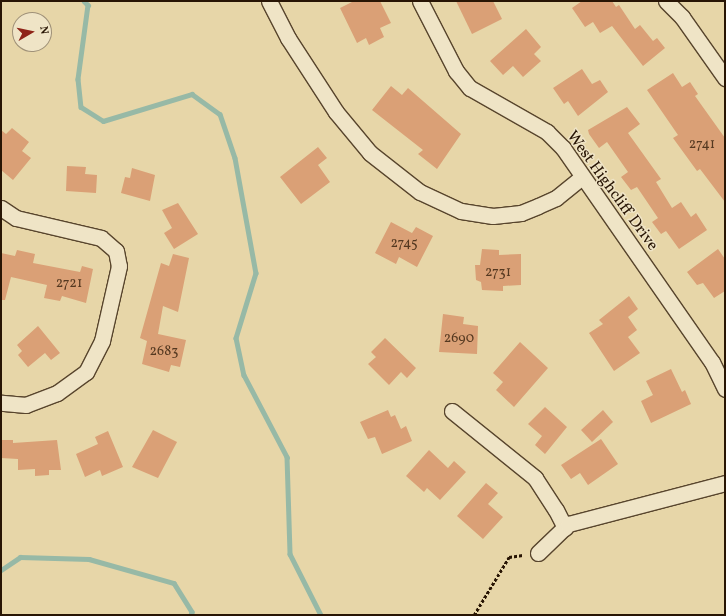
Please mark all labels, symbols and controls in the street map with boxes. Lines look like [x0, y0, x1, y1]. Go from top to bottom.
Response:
north arrow [12, 12, 52, 52]
text: N [35, 25, 51, 35]
street label: West Highcliff Drive [563, 128, 661, 254]
house number: 2741 [689, 137, 715, 153]
house number: 2745 [390, 236, 418, 252]
house number: 2731 [485, 265, 511, 281]
house number: 2721 [56, 276, 82, 292]
house number: 2690 [444, 331, 474, 347]
house number: 2683 [150, 344, 178, 360]

